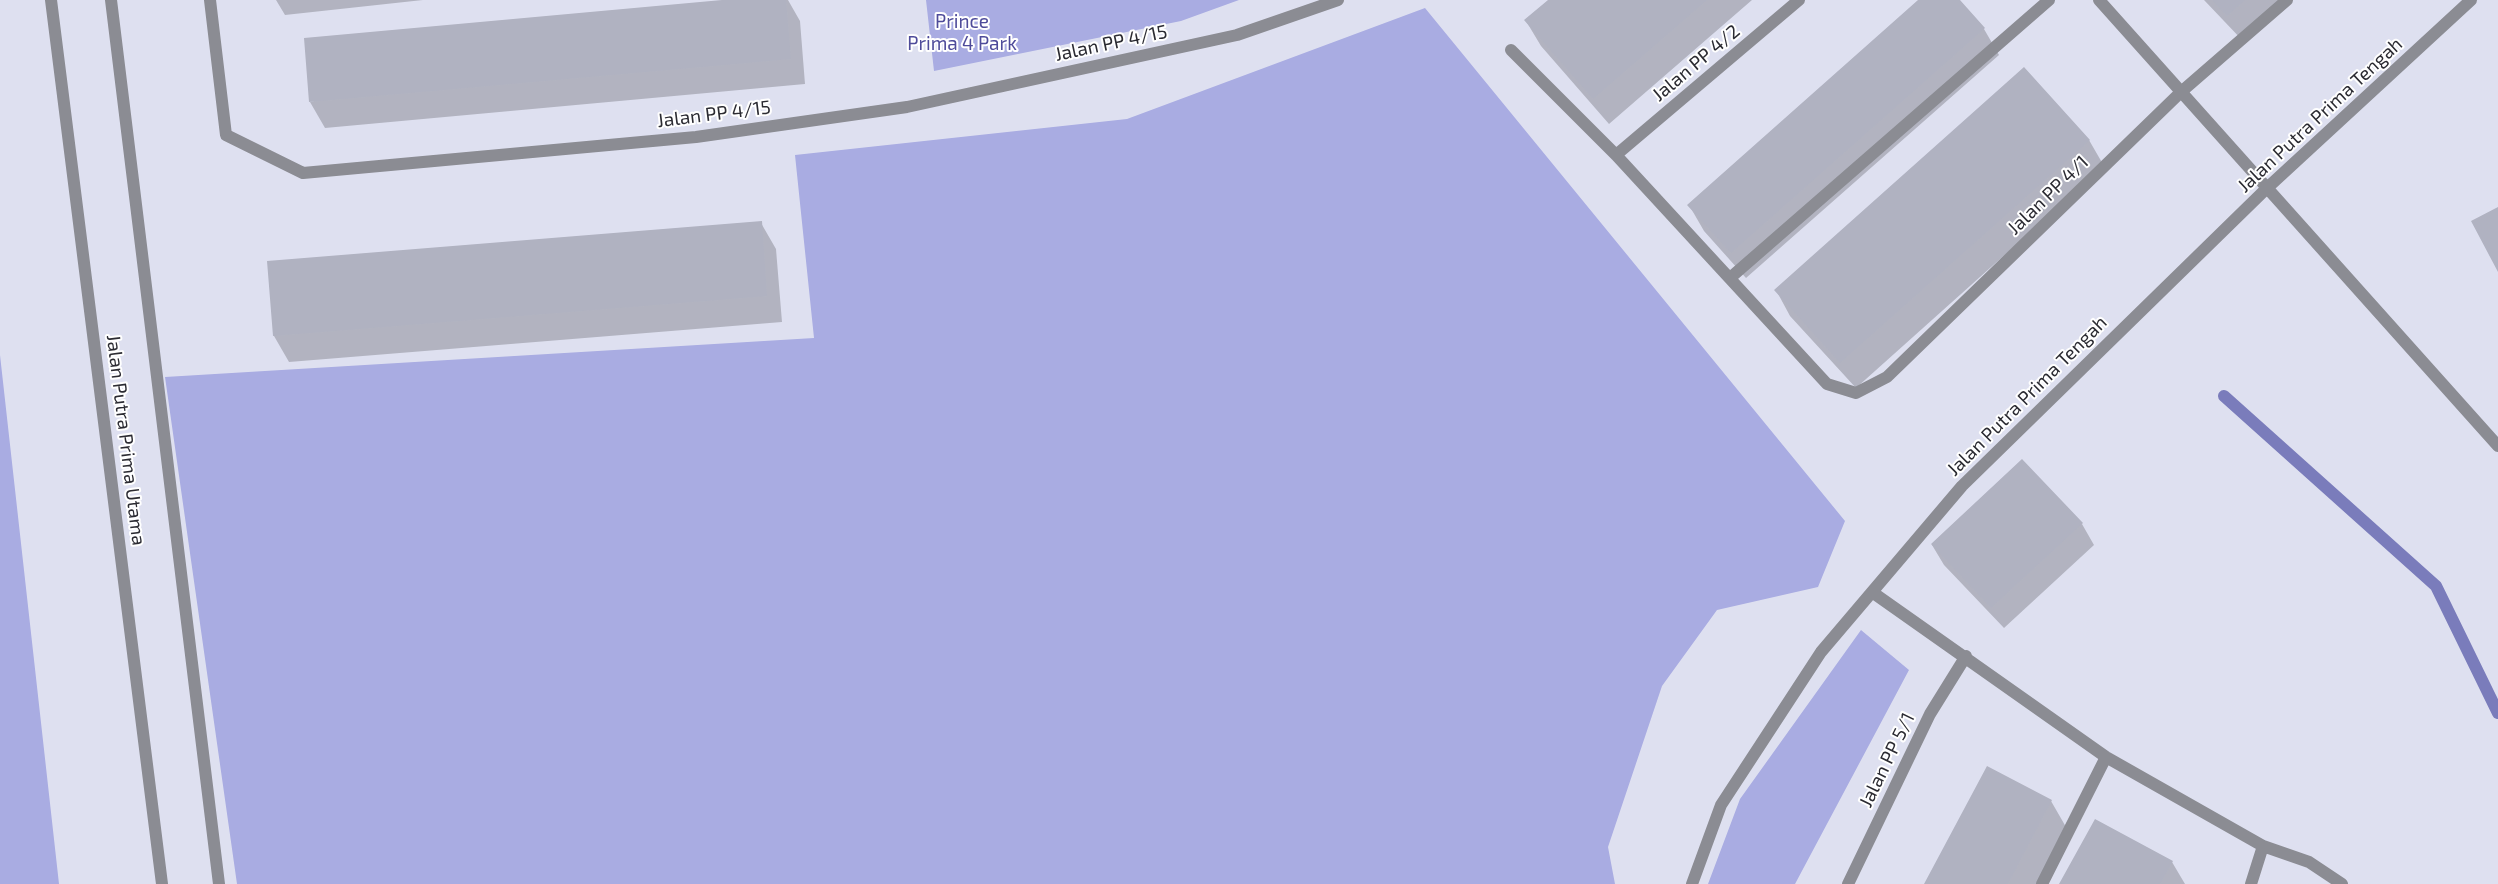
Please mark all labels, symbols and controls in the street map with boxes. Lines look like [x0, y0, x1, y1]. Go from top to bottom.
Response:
park label: Prince Prima 4 Park [907, 11, 1017, 55]
street label: Jalan PP 4/15 [1053, 20, 1169, 66]
street label: Jalan PP 4/2 [1648, 20, 1744, 106]
street label: Jalan Putra Prima Tengah [2233, 33, 2407, 197]
street label: Jalan PP 4/15 [656, 96, 772, 132]
street label: Jalan PP 4/1 [2003, 151, 2093, 239]
street label: Jalan Putra Prima Tengah [1942, 311, 2112, 481]
street label: Jalan Putra Prima Utama [102, 333, 150, 547]
street label: Jalan PP 5/1 [1854, 709, 1920, 811]

